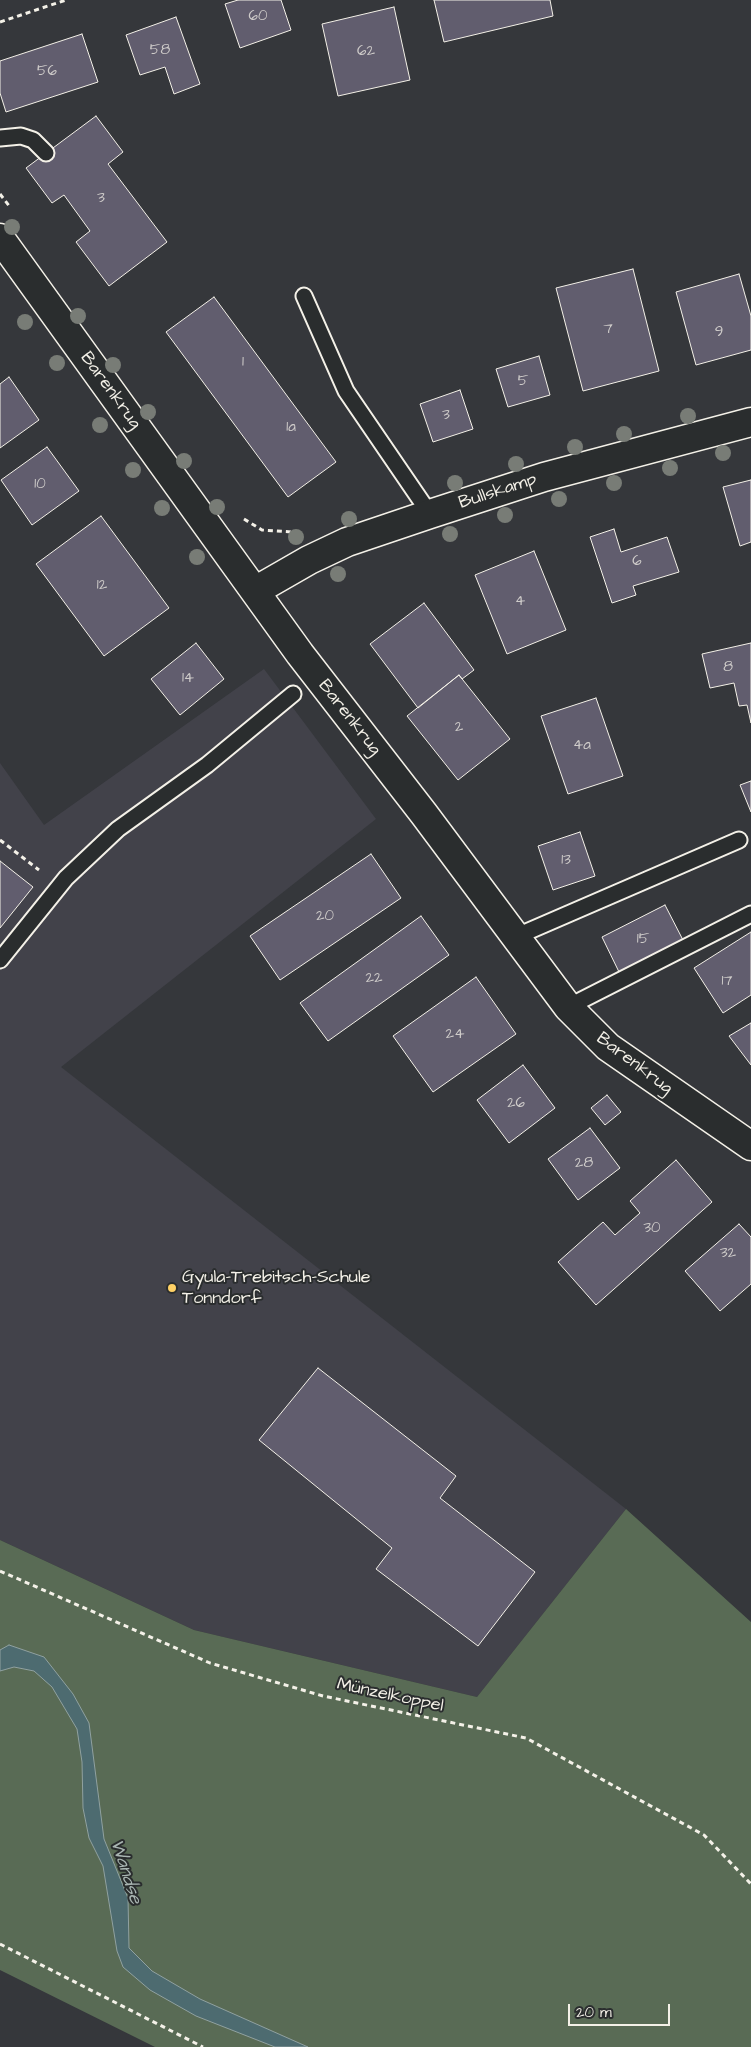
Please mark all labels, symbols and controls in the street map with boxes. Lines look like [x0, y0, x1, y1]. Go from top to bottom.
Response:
house number: 60 [249, 8, 267, 26]
house number: 58 [150, 42, 170, 60]
house number: 62 [357, 43, 375, 61]
house number: 56 [37, 63, 57, 81]
house number: 3 [97, 190, 105, 208]
house number: 7 [603, 321, 613, 339]
house number: 9 [715, 324, 723, 342]
street label: Barenkrug [75, 348, 145, 434]
house number: 1 [242, 354, 244, 372]
house number: 5 [518, 373, 528, 391]
house number: 3 [442, 407, 450, 425]
house number: 1a [286, 419, 296, 437]
street label: Bullskamp [456, 469, 540, 515]
house number: 10 [34, 476, 46, 494]
house number: 6 [632, 553, 642, 571]
house number: 12 [97, 577, 107, 595]
house number: 4 [515, 593, 525, 611]
house number: 8 [723, 659, 733, 677]
house number: 14 [182, 670, 194, 688]
street label: Barenkrug [313, 676, 385, 760]
house number: 2 [455, 719, 463, 737]
house number: 4a [573, 737, 591, 755]
house number: 13 [561, 852, 571, 870]
house number: 20 [316, 908, 334, 926]
house number: 15 [637, 931, 649, 949]
house number: 22 [365, 970, 383, 988]
house number: 17 [721, 973, 733, 991]
house number: 24 [446, 1026, 464, 1044]
street label: Barenkrug [592, 1028, 676, 1100]
house number: 26 [507, 1095, 525, 1113]
house number: 28 [575, 1155, 593, 1173]
house number: 30 [643, 1220, 661, 1238]
house number: 32 [720, 1245, 736, 1263]
place label: Gyula-Trebitsch-Schule Tonndorf [182, 1267, 371, 1310]
marker: Gyula-Trebitsch-Schule Tonndorf [166, 1282, 178, 1294]
street label: Münzelkoppel [335, 1674, 445, 1718]
water label: Wandse [104, 1837, 146, 1907]
scale bar [571, 1994, 674, 2026]
text: 20 m [576, 2002, 612, 2023]

